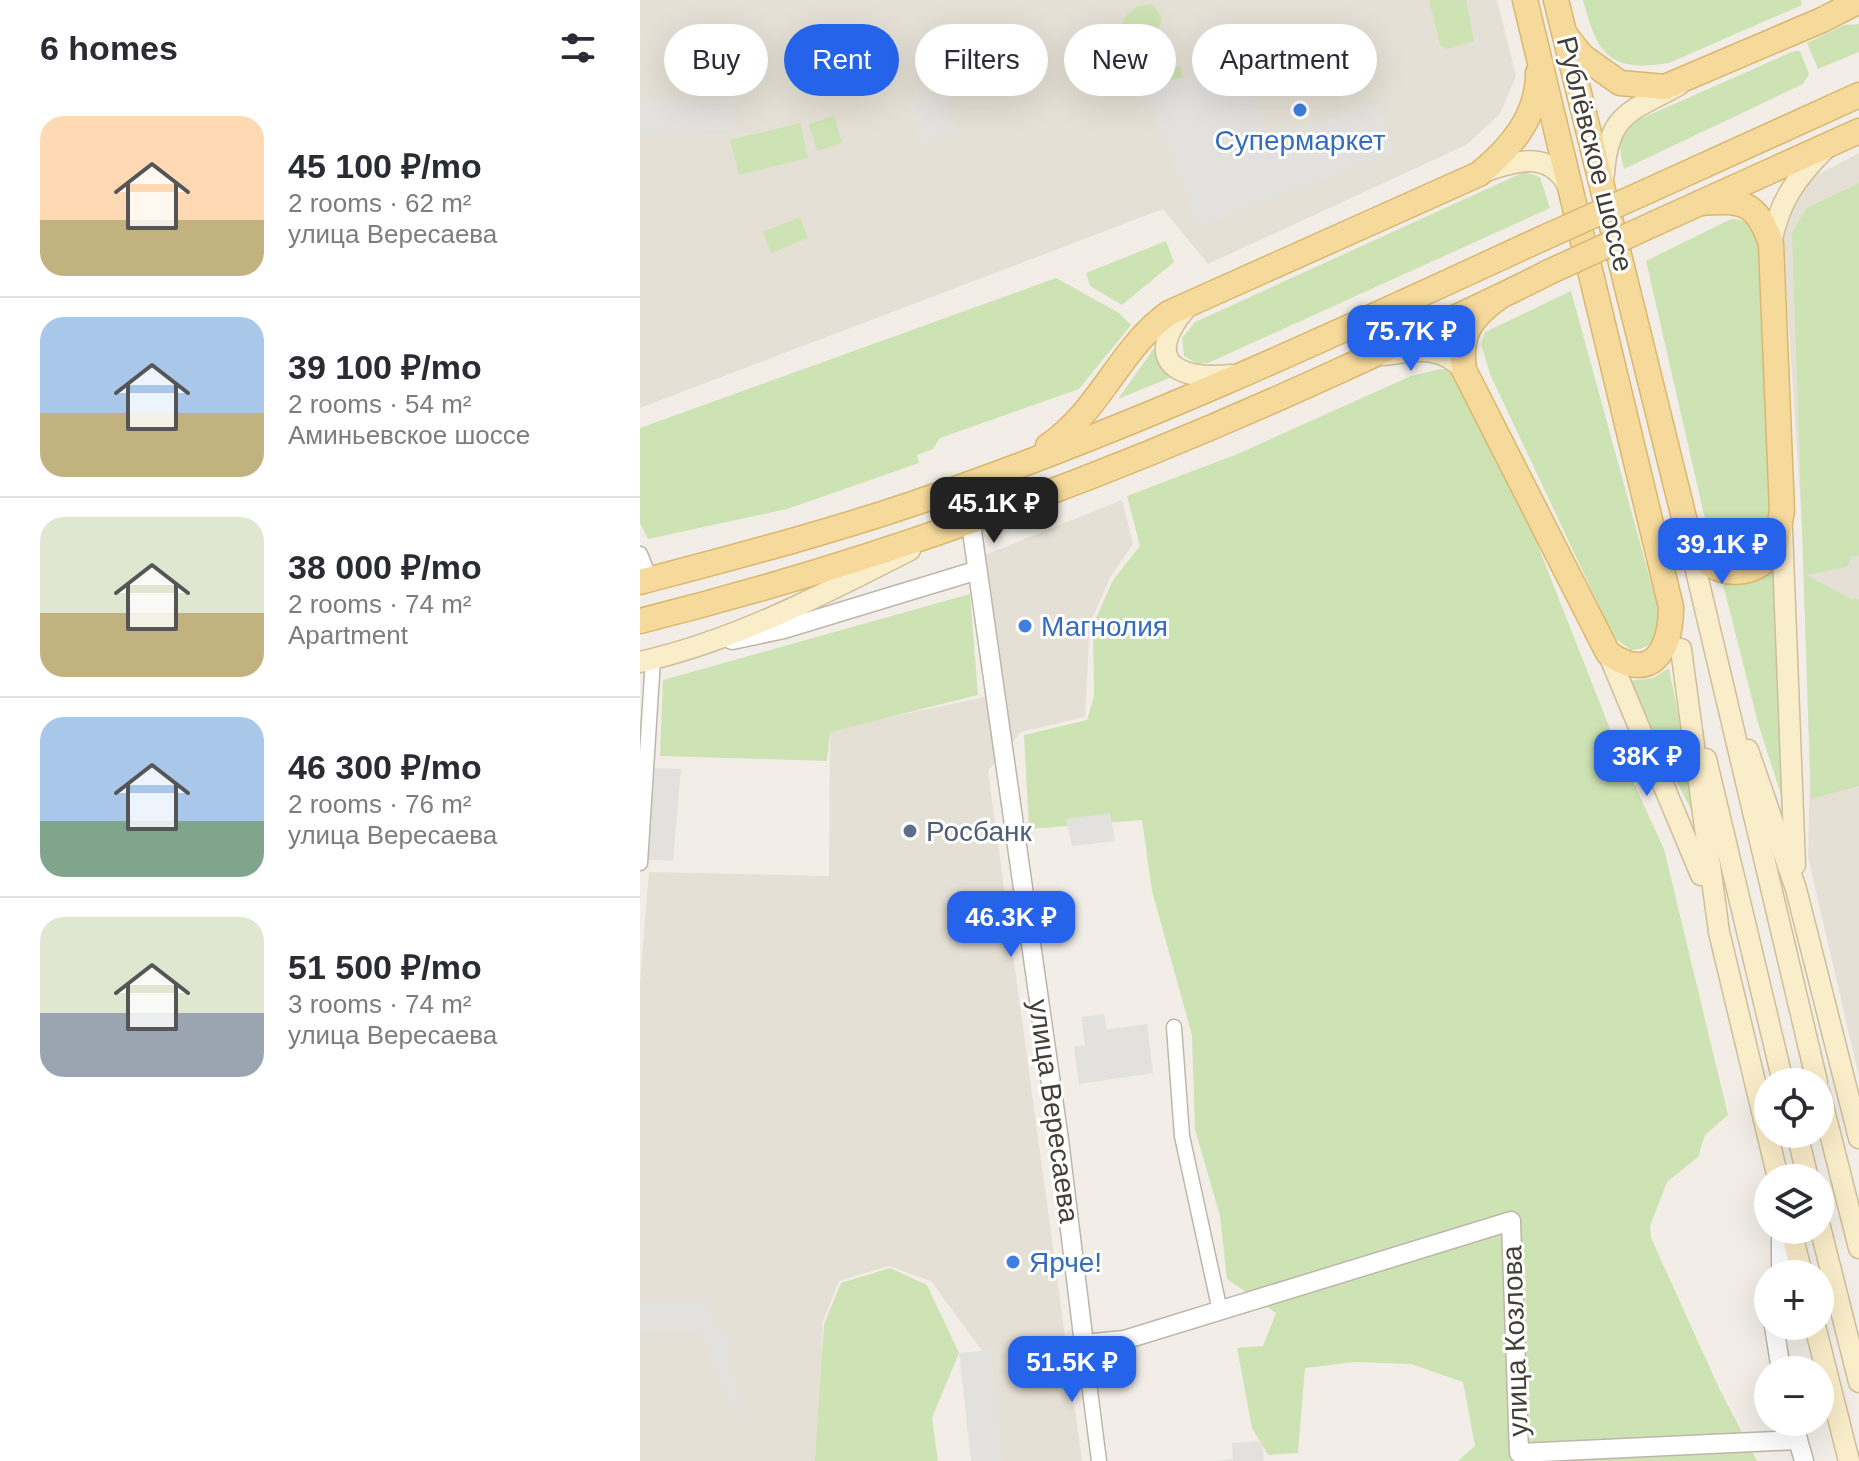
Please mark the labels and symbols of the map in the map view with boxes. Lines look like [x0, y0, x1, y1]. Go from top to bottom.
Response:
street label: Рублёвское шоссе [1551, 33, 1639, 275]
marker: Супермаркет [1291, 101, 1309, 119]
place label: Супермаркет [1215, 125, 1386, 156]
pin: 75.7K ₽ [1337, 305, 1485, 373]
pin: 45.1K ₽ [920, 477, 1068, 545]
pin: 39.1K ₽ [1648, 518, 1796, 586]
place label: Магнолия [1041, 611, 1168, 642]
marker: Магнолия [1016, 617, 1034, 635]
pin: 38K ₽ [1591, 730, 1703, 798]
place label: Росбанк [926, 816, 1032, 847]
marker: Росбанк [901, 822, 919, 840]
pin: 46.3K ₽ [937, 891, 1085, 959]
street label: улица Вересаева [1023, 997, 1085, 1225]
street label: улица Козлова [1496, 1244, 1534, 1437]
place label: Ярче! [1029, 1247, 1102, 1278]
marker: Ярче! [1004, 1253, 1022, 1271]
pin: 51.5K ₽ [998, 1336, 1146, 1404]

